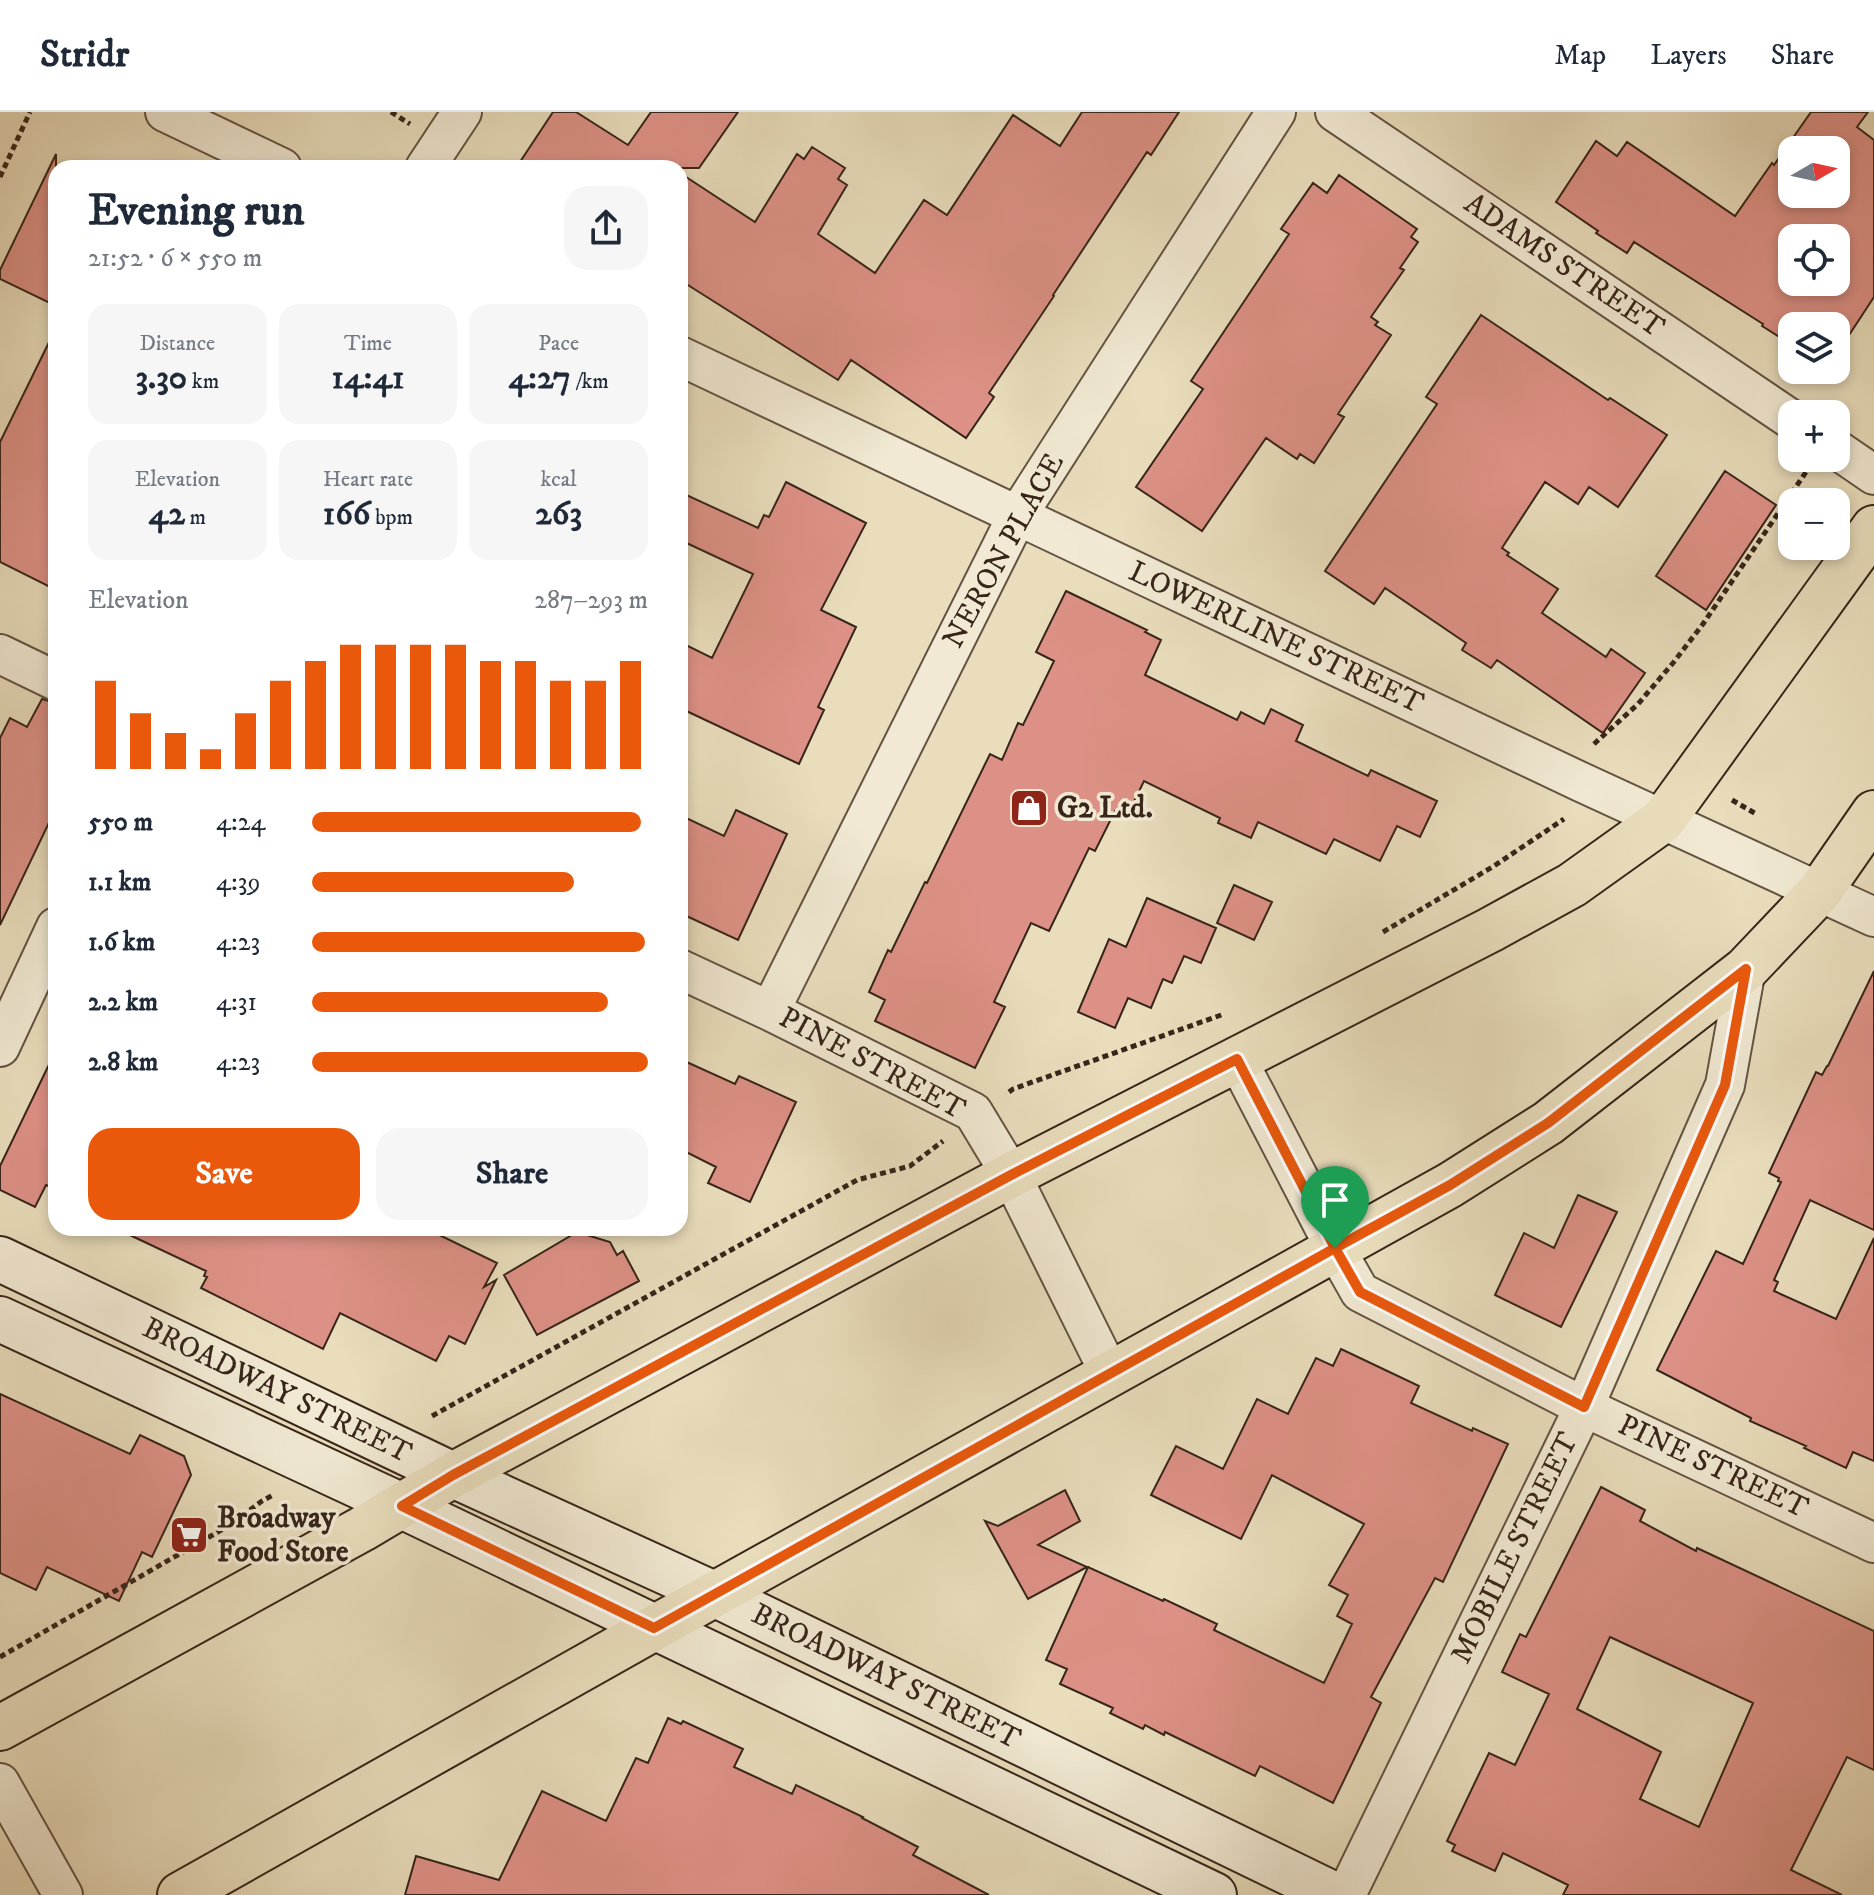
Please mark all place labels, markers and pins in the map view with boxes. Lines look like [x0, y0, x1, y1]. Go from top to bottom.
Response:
shop icon: G2 Ltd. [1008, 787, 1050, 829]
place label: G2 Ltd. [1057, 790, 1153, 827]
pin [1301, 1166, 1369, 1248]
place label: Broadway Food Store [217, 1500, 349, 1571]
supermarket icon: Broadway Food Store [168, 1514, 210, 1556]

